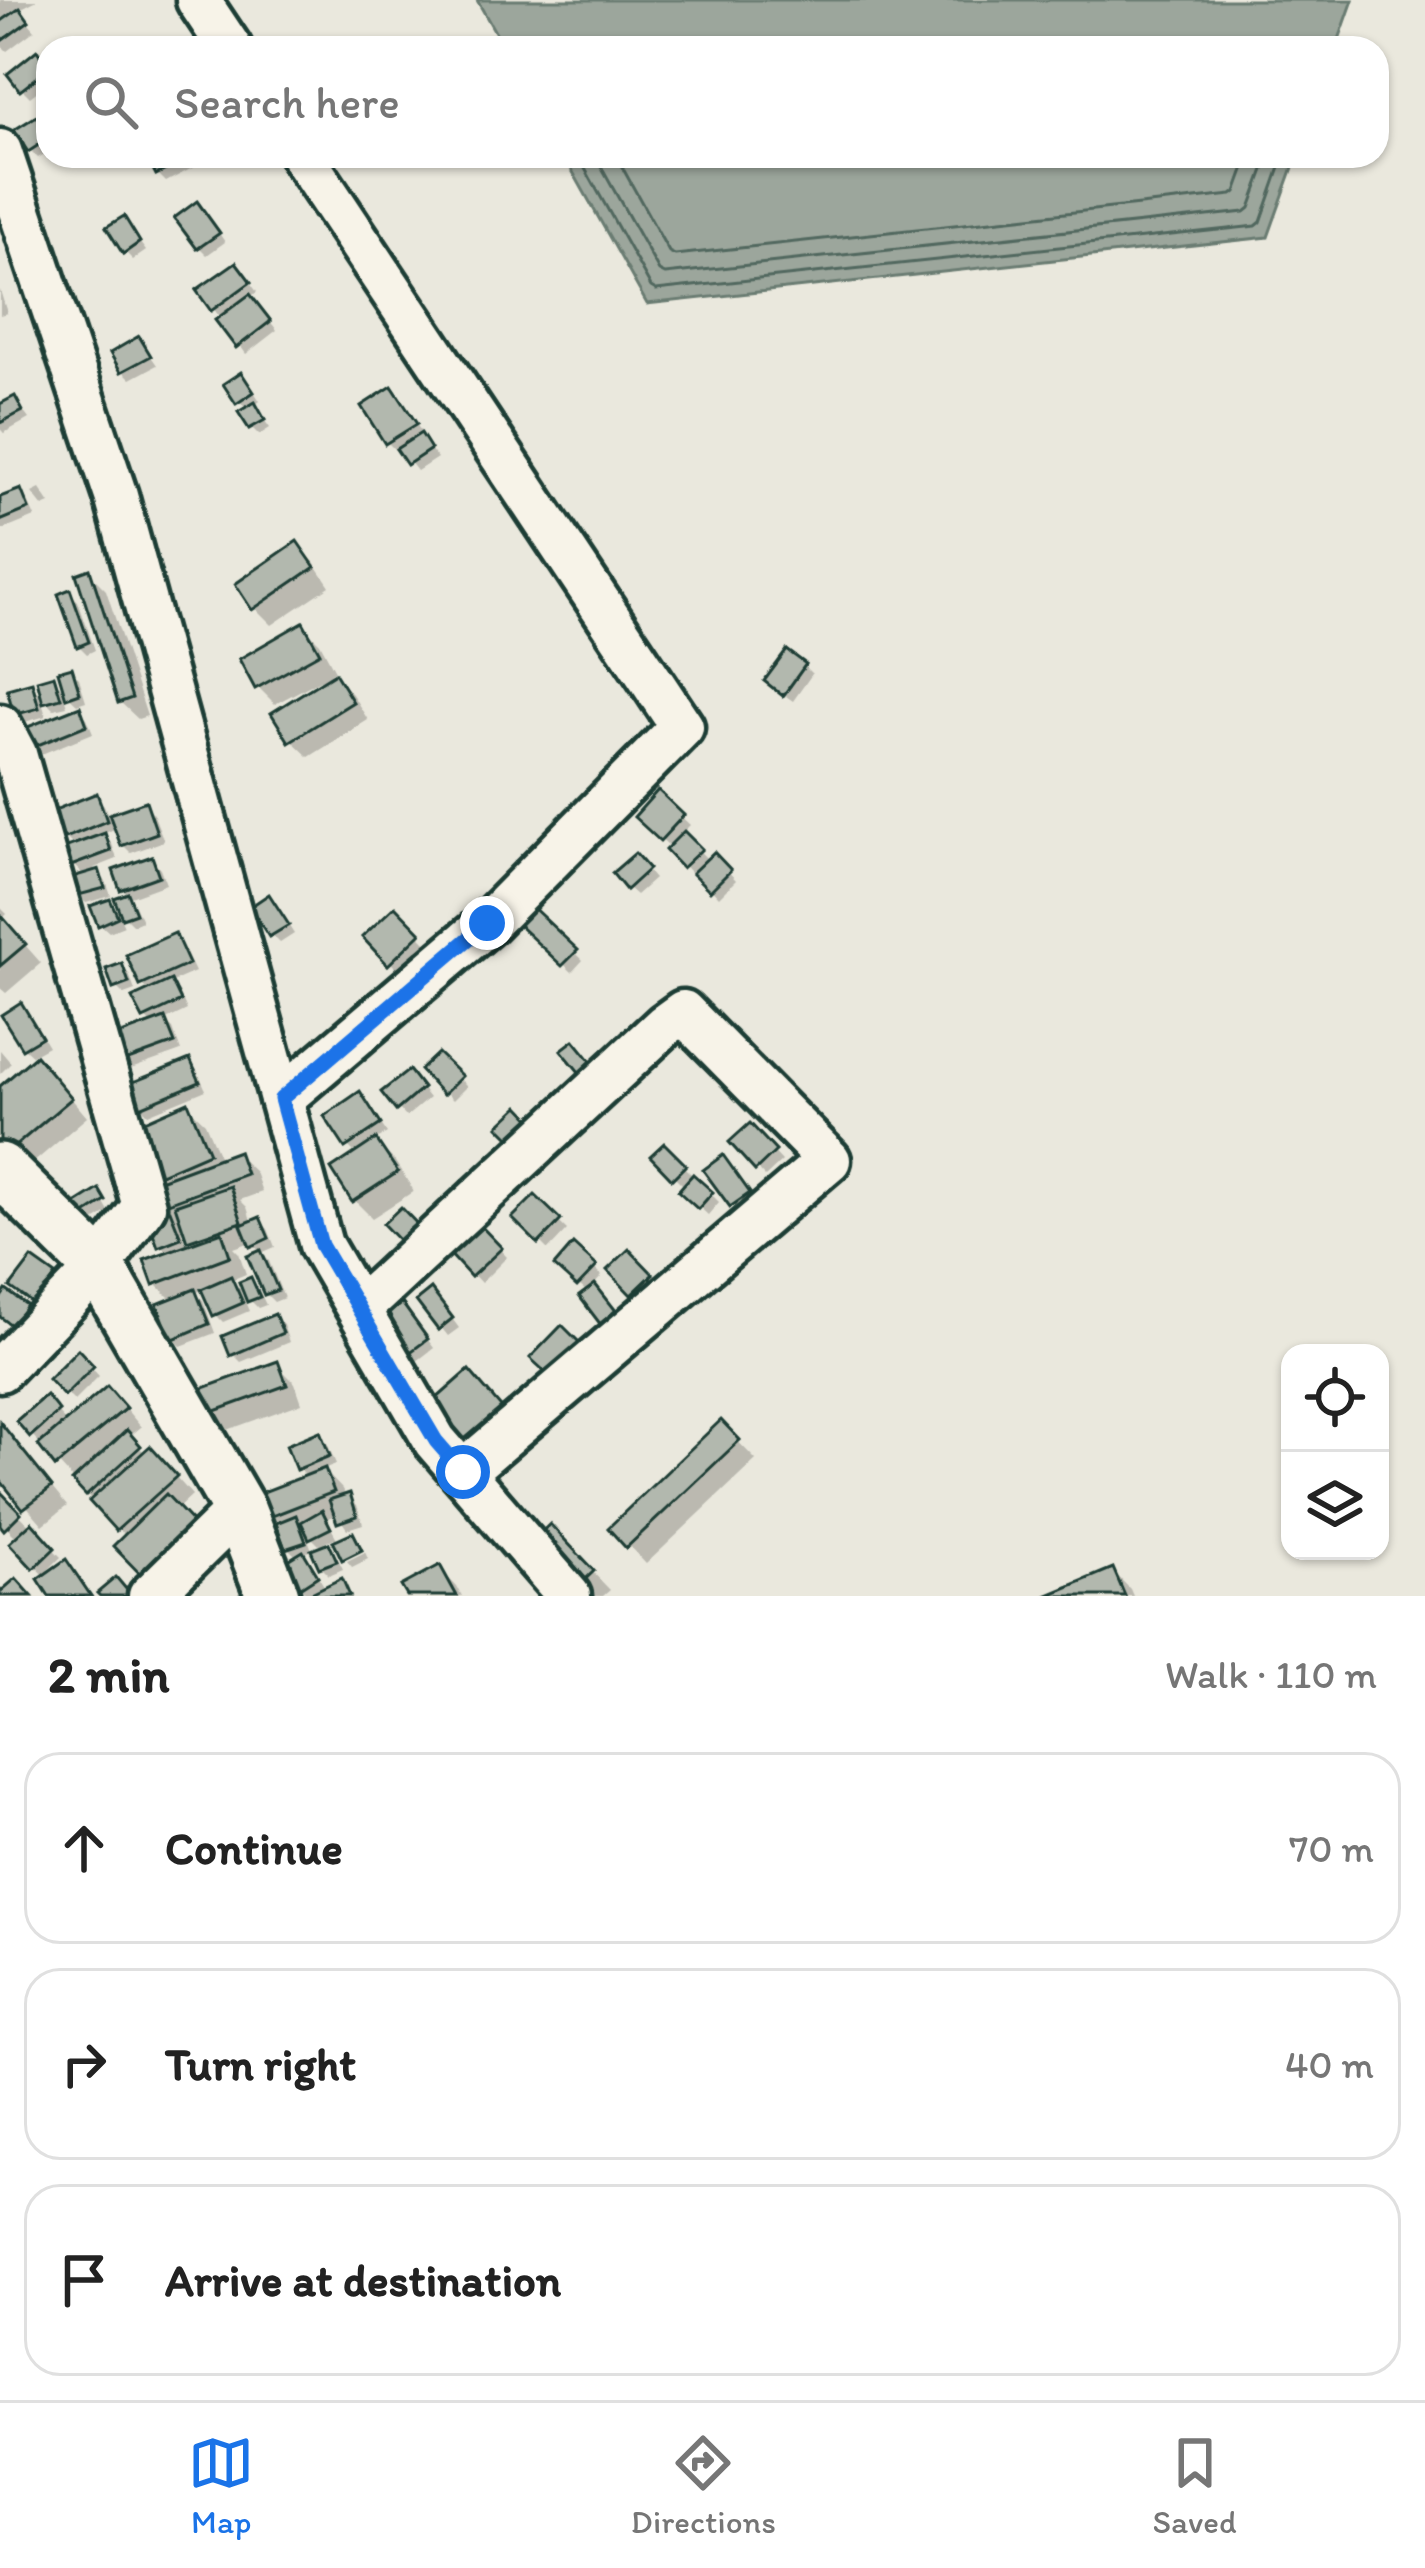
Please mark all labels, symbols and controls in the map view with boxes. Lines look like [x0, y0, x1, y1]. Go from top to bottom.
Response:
search box [36, 36, 1389, 168]
icon: search [78, 69, 144, 135]
text: Search here [174, 75, 400, 129]
route end [460, 896, 514, 950]
map controls [1281, 1344, 1389, 1560]
button: locate [1281, 1344, 1389, 1452]
route start [436, 1445, 490, 1499]
button: layers [1281, 1452, 1389, 1560]
text: 2 min [48, 1644, 169, 1705]
text: Walk · 110 m [1165, 1651, 1377, 1698]
icon: ahead [51, 1815, 117, 1881]
text: Continue [165, 1821, 343, 1875]
text: 70 m [1289, 1825, 1374, 1872]
icon: right [51, 2031, 117, 2097]
text: Turn right [165, 2037, 356, 2091]
text: 40 m [1285, 2041, 1374, 2088]
icon: arrive [51, 2247, 117, 2313]
text: Arrive at destination [165, 2253, 561, 2307]
tab: Map [188, 2430, 254, 2541]
tab: Directions [631, 2430, 776, 2541]
tab: Saved [1153, 2430, 1237, 2541]

